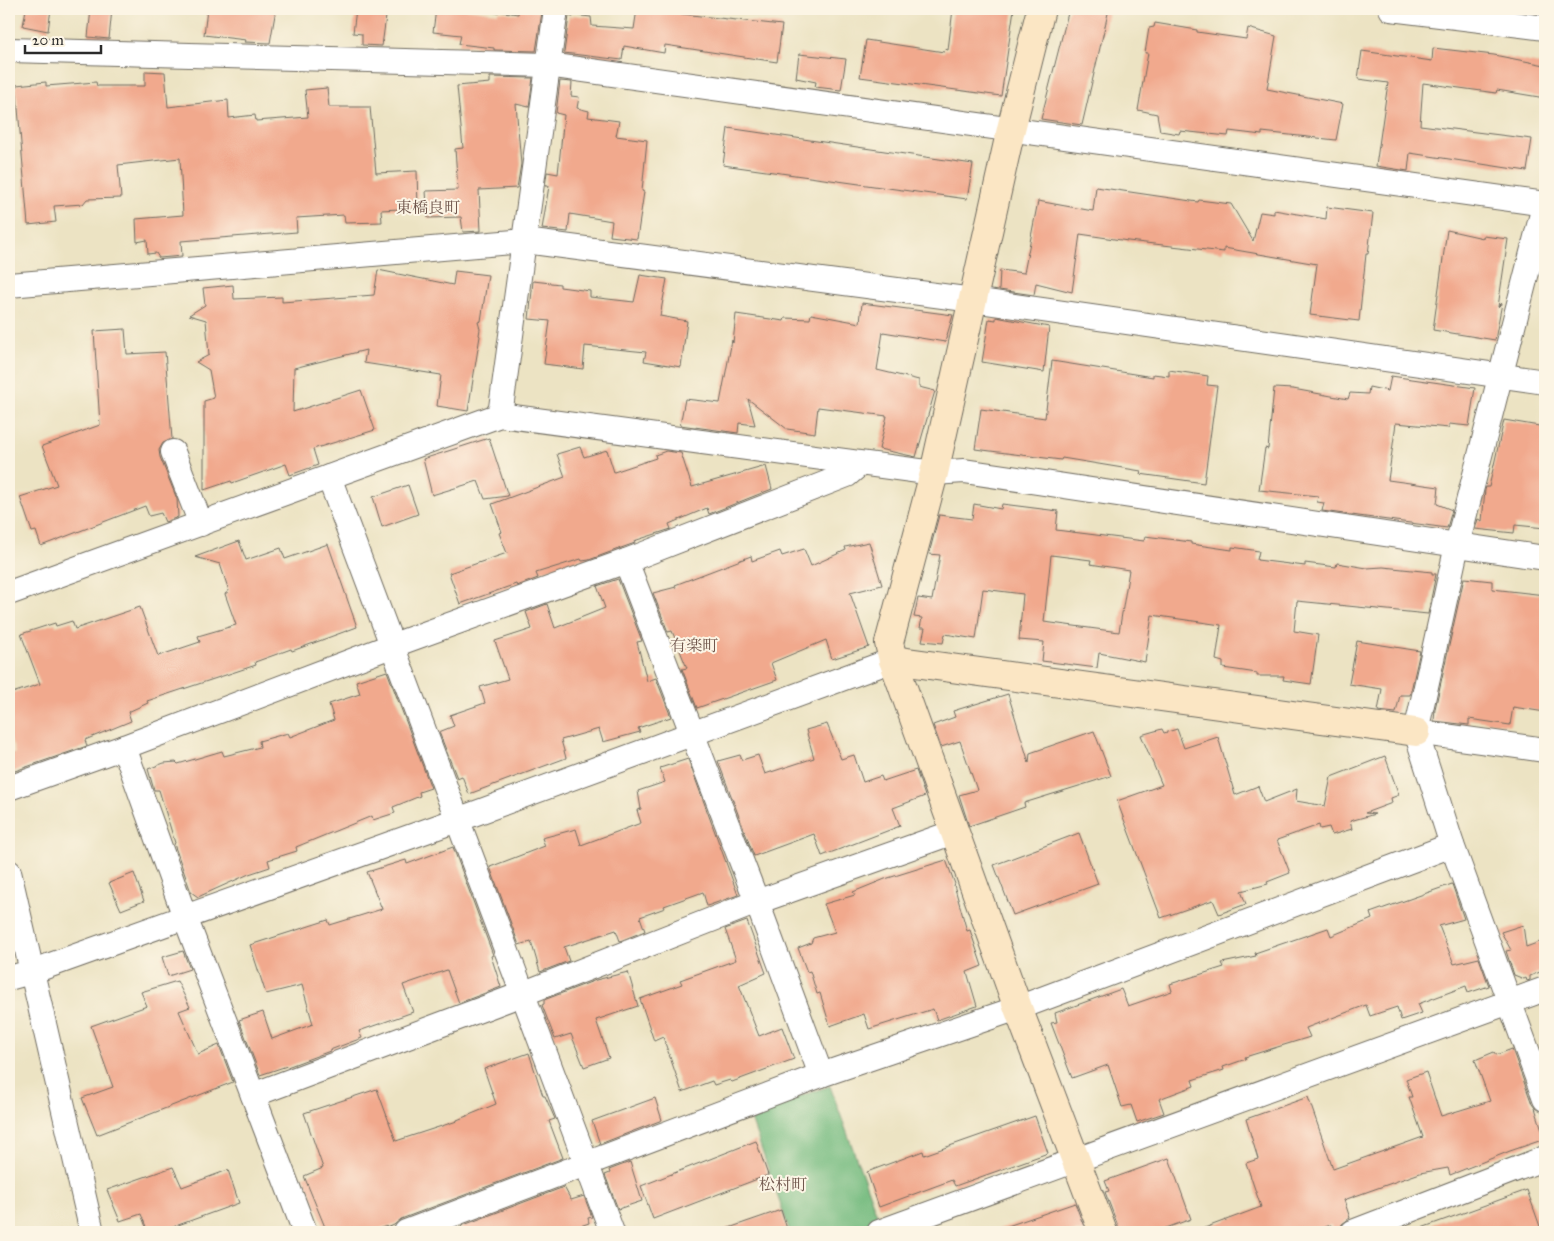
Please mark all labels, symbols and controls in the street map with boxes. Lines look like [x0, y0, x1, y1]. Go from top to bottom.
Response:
scale bar [25, 22, 101, 54]
text: 20 m [32, 31, 64, 49]
district label: 東橋良町 [396, 198, 460, 217]
district label: 有楽町 [670, 636, 718, 655]
district label: 松村町 [759, 1175, 807, 1194]

